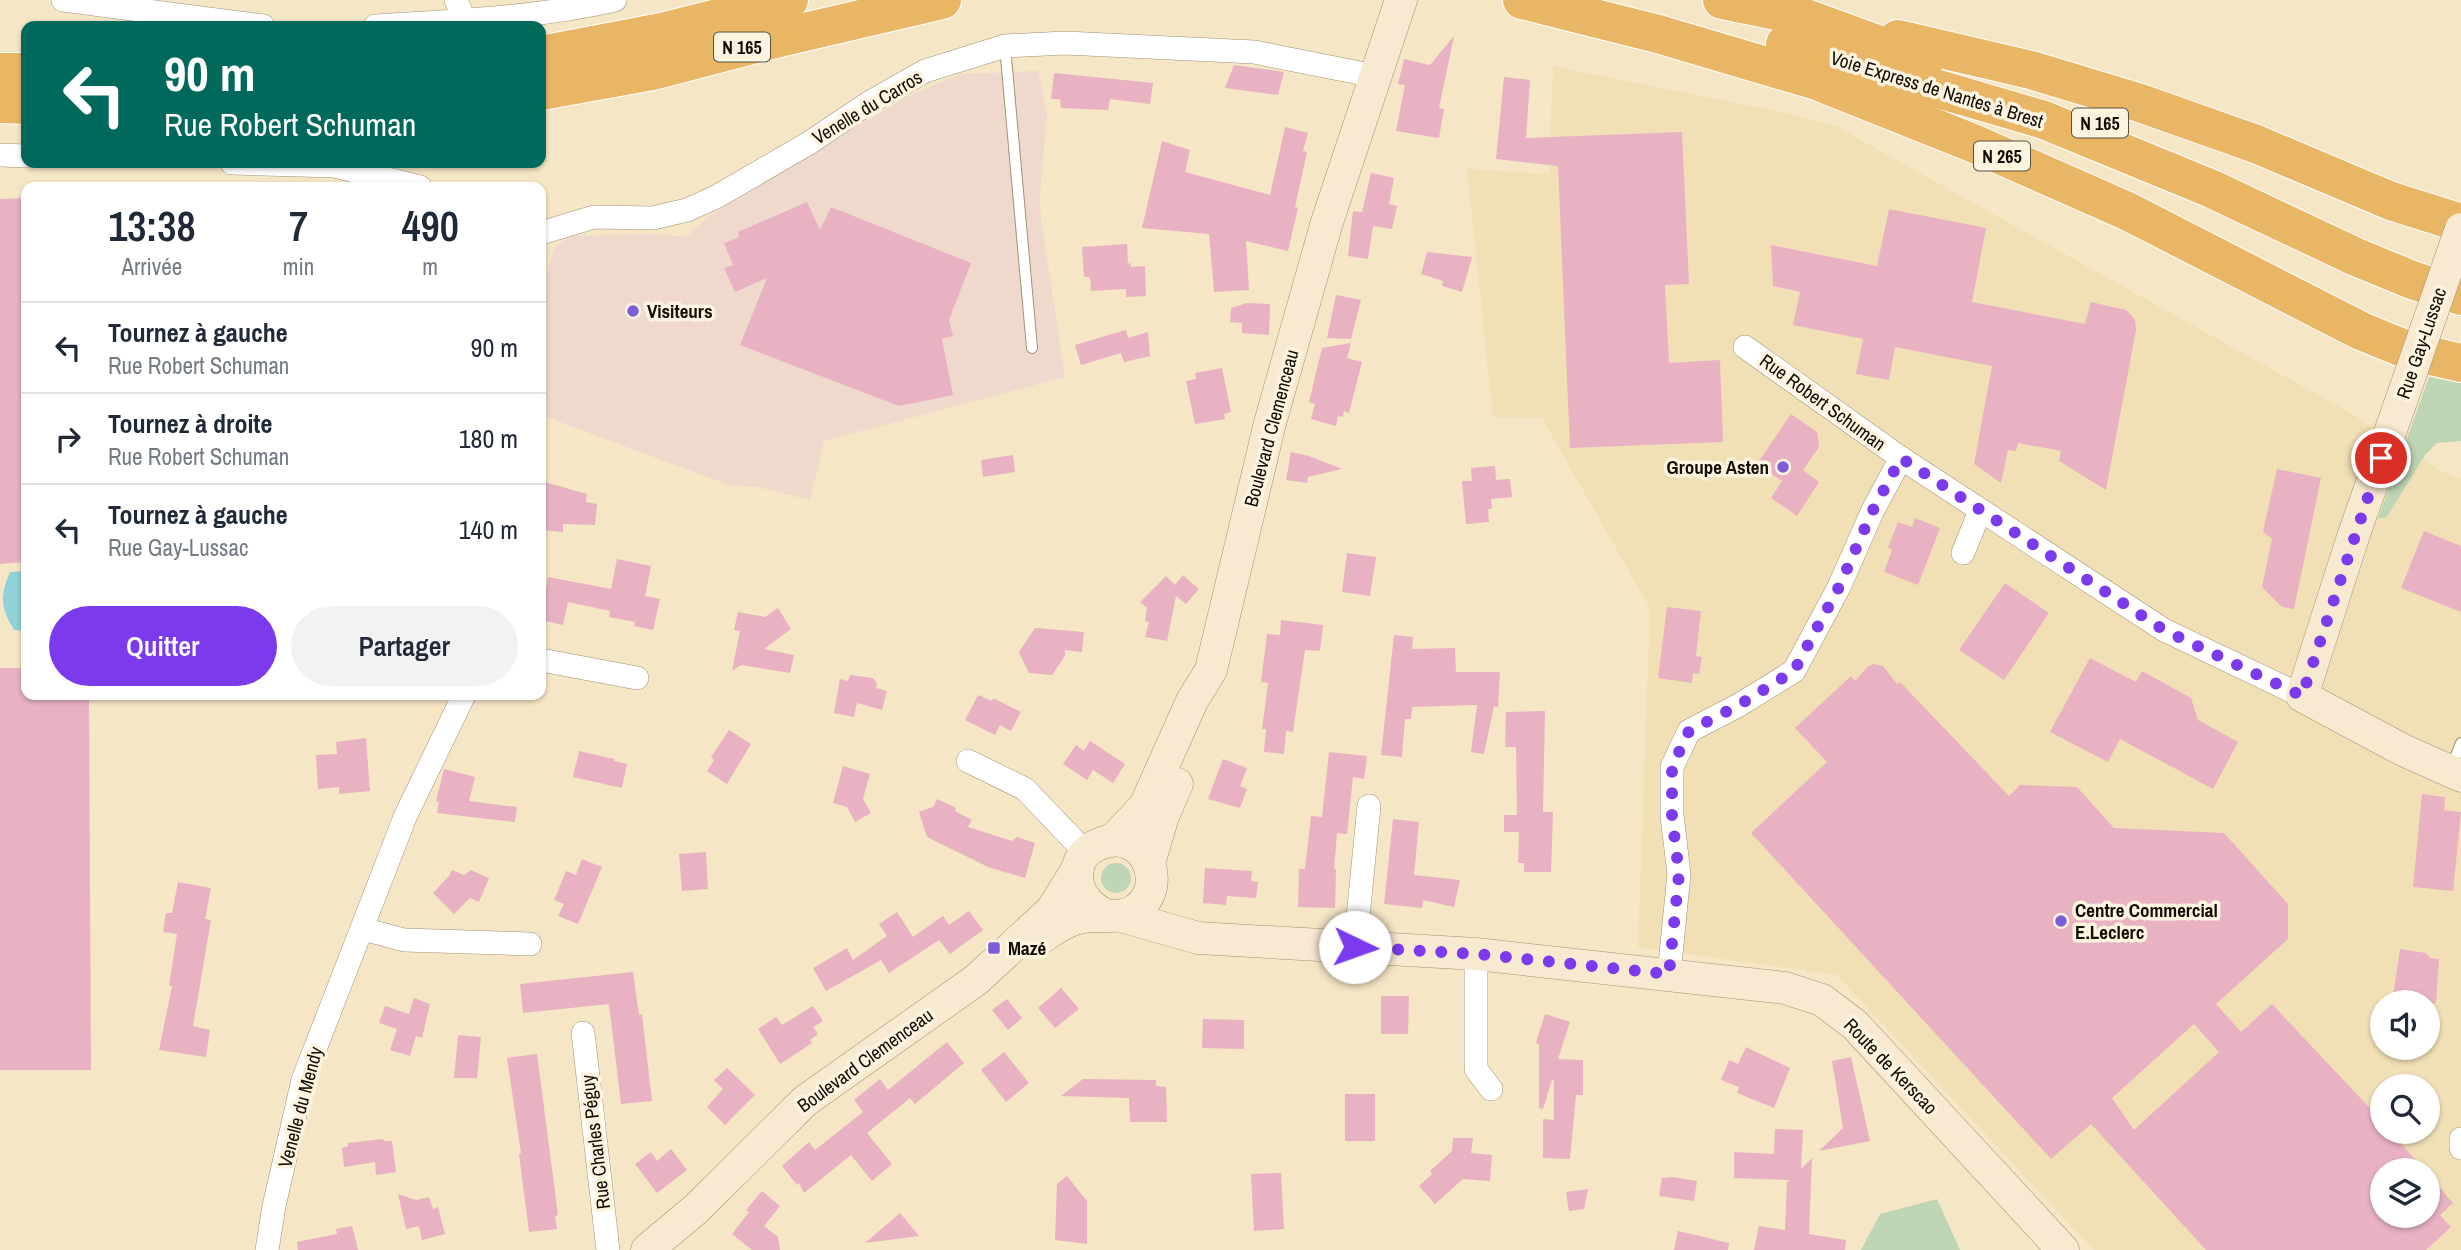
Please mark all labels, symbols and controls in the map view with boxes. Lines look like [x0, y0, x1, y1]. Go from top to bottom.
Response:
road number: N 165 [714, 32, 770, 62]
text: 90 m [164, 40, 256, 106]
street label: Voie Express de Nantes à Brest [1828, 44, 2047, 134]
icon: left [49, 49, 140, 140]
street label: Venelle du Carros [807, 64, 927, 150]
text: Rue Robert Schuman [164, 103, 416, 146]
road number: N 165 [2072, 109, 2128, 138]
road number: N 265 [1974, 141, 2030, 170]
text: 13:38 [108, 198, 196, 254]
text: 7 [289, 198, 308, 254]
text: 490 [401, 198, 459, 254]
text: Arrivée [121, 251, 182, 282]
text: min [283, 251, 314, 282]
text: m [422, 251, 438, 282]
street label: Rue Gay-Lussac [2390, 284, 2452, 402]
place label: Visiteurs [647, 298, 713, 324]
marker: Visiteurs [625, 303, 641, 319]
text: Tournez à gauche [108, 315, 288, 350]
icon: left [49, 329, 87, 367]
text: 90 m [471, 330, 518, 365]
street label: Boulevard Clemenceau [1237, 346, 1305, 510]
street label: Rue Robert Schuman [1755, 347, 1891, 457]
text: Rue Robert Schuman [108, 350, 289, 381]
text: Tournez à droite [108, 406, 272, 441]
icon: right [49, 420, 87, 458]
text: 180 m [459, 421, 518, 456]
pin [2351, 428, 2411, 488]
icon: arrive [2362, 439, 2400, 477]
text: Rue Robert Schuman [108, 441, 289, 472]
place label: Groupe Asten [1667, 454, 1769, 480]
marker: Groupe Asten [1775, 459, 1791, 475]
text: Tournez à gauche [108, 497, 288, 532]
icon: left [49, 511, 87, 549]
text: 140 m [459, 512, 518, 547]
text: Rue Gay-Lussac [108, 532, 248, 563]
button: Quitter [49, 606, 277, 686]
button: Partager [291, 606, 518, 686]
place label: Centre Commercial E.Leclerc [2075, 897, 2218, 945]
position arrow [1318, 910, 1392, 984]
marker: Centre Commercial E.Leclerc [2053, 913, 2069, 929]
place label: Mazé [1008, 935, 1046, 961]
marker: Mazé [986, 940, 1002, 956]
map controls [2370, 990, 2440, 1228]
button: sound [2370, 990, 2440, 1060]
street label: Boulevard Clemenceau [792, 1002, 938, 1118]
street label: Route de Kerscao [1838, 1012, 1944, 1120]
street label: Venelle du Mendy [271, 1044, 329, 1170]
street label: Rue Charles Péguy [574, 1073, 616, 1211]
button: search [2370, 1074, 2440, 1144]
button: layers [2370, 1158, 2440, 1228]

